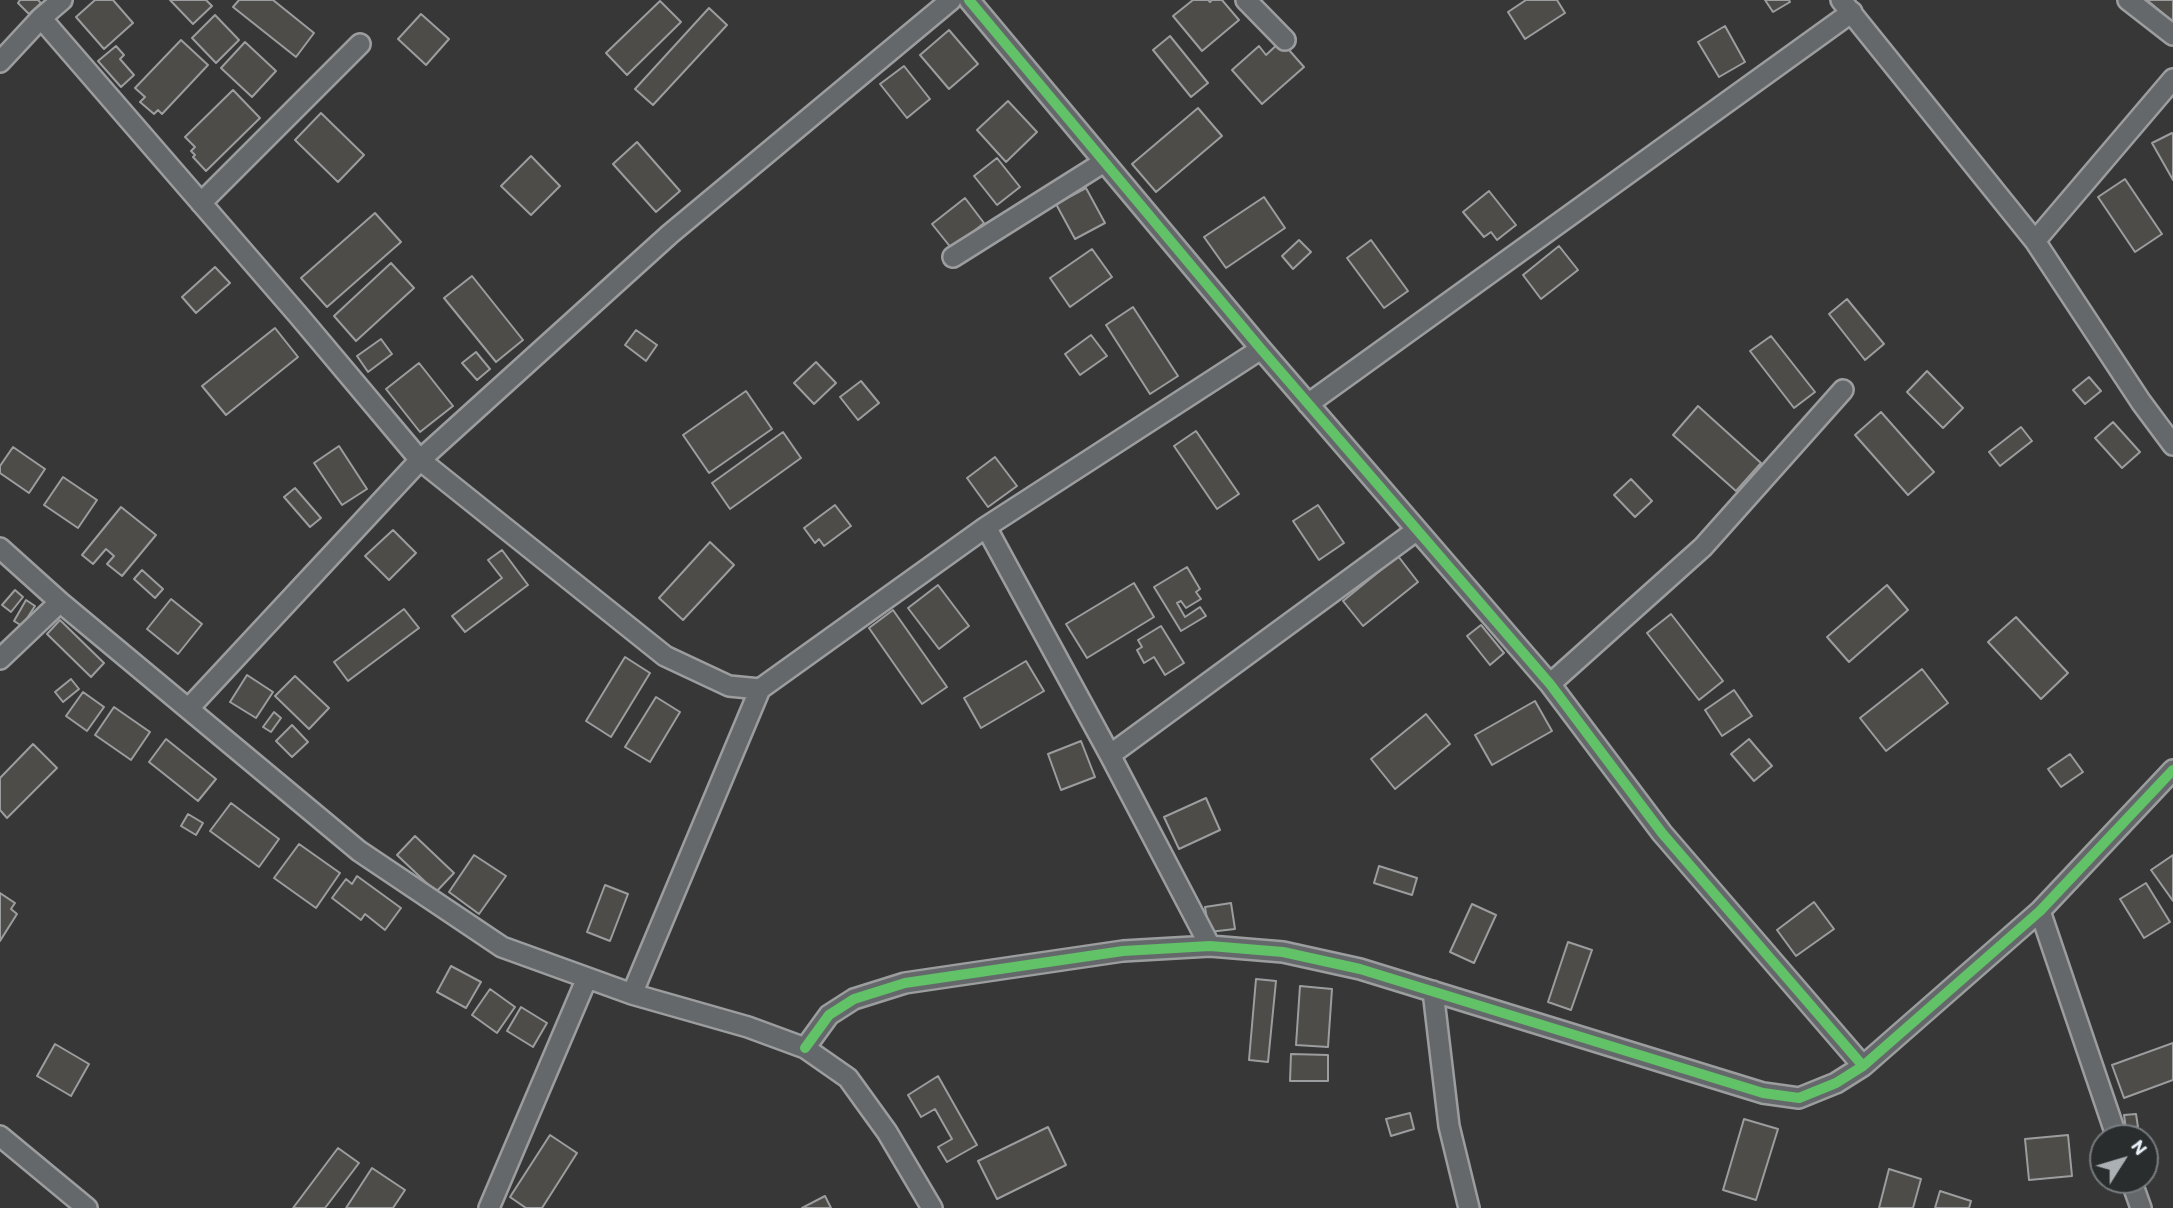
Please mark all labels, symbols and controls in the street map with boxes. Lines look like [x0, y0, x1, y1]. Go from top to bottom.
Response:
north arrow [2089, 1124, 2159, 1194]
text: N [2127, 1135, 2153, 1159]

